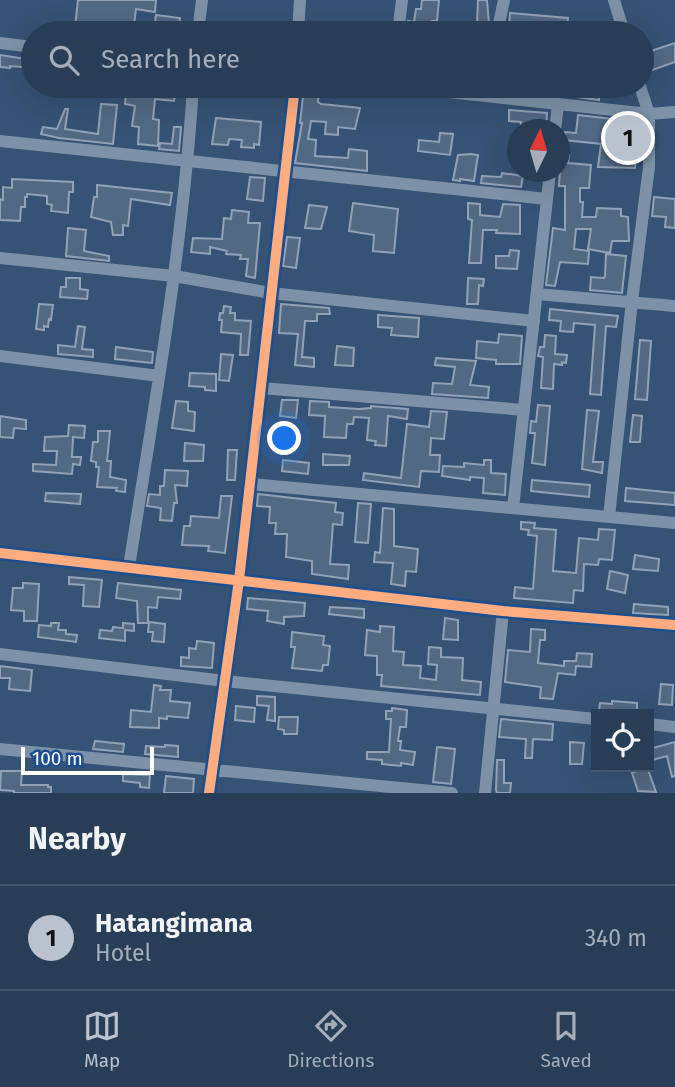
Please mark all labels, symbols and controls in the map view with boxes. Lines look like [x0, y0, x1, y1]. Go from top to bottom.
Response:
search box [21, 21, 654, 98]
icon: search [45, 41, 83, 79]
text: Search here [101, 44, 240, 75]
pin: 1 [605, 112, 651, 164]
north arrow [507, 119, 570, 182]
your location [267, 421, 301, 455]
map controls [591, 709, 654, 772]
button: locate [591, 709, 654, 772]
scale bar [21, 744, 154, 776]
text: 100 m [32, 747, 83, 770]
text: Nearby [28, 821, 126, 857]
text: Hatangimana [95, 908, 253, 939]
text: 1 [46, 924, 56, 952]
text: 340 m [585, 924, 647, 952]
text: Hotel [95, 939, 151, 967]
tab: Map [83, 1007, 121, 1072]
tab: Directions [287, 1007, 374, 1072]
tab: Saved [541, 1007, 592, 1072]

